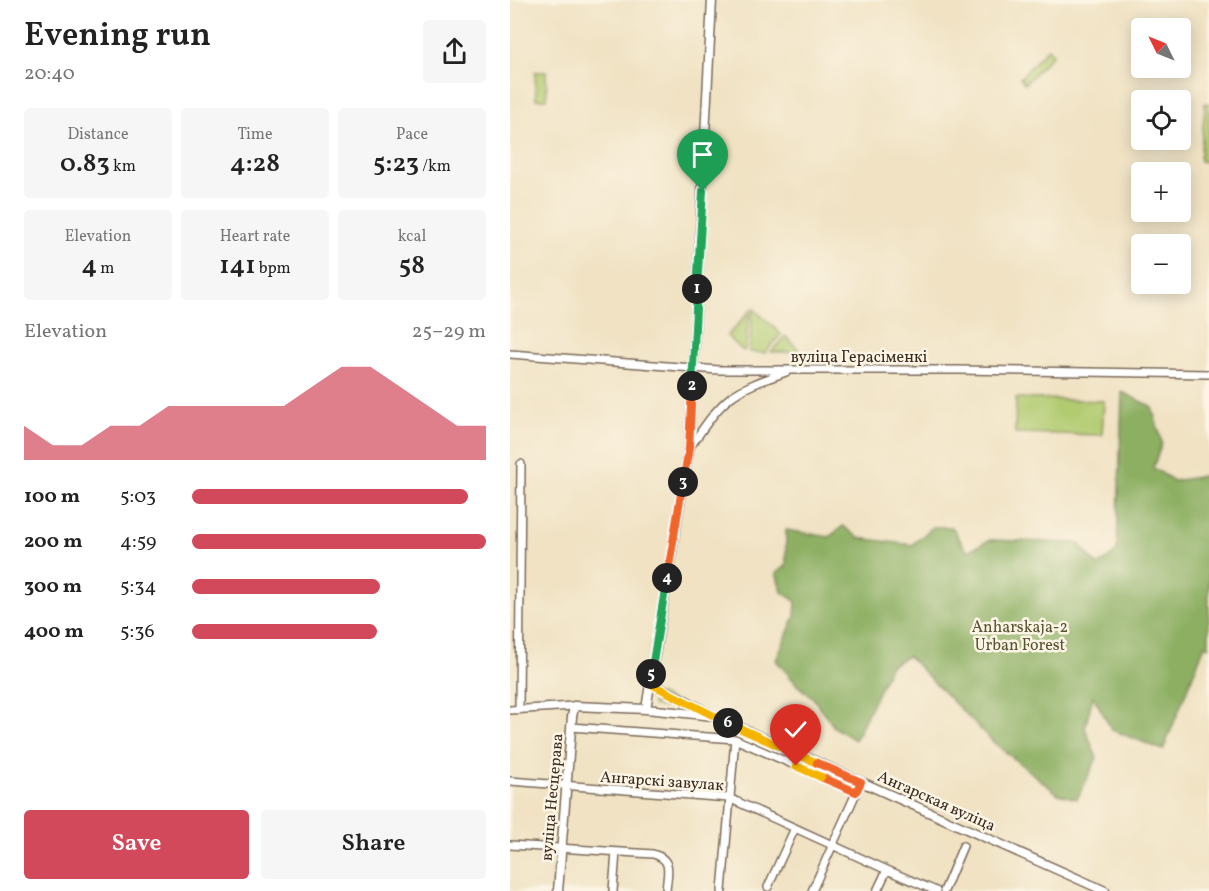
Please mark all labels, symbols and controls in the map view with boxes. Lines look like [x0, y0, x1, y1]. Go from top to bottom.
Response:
text: Evening run [24, 14, 211, 60]
north arrow [1131, 18, 1191, 78]
map controls [1131, 18, 1191, 294]
button: share [423, 20, 486, 83]
text: 20:40 [24, 60, 75, 88]
button: locate [1131, 90, 1191, 150]
text: Distance [67, 124, 129, 146]
text: Time [237, 124, 273, 146]
text: Pace [396, 124, 428, 146]
pin [677, 129, 728, 191]
icon: arrive [686, 138, 719, 171]
text: 0.83 [60, 146, 110, 182]
text: 4:28 [230, 146, 280, 182]
text: 5:23 [373, 146, 419, 182]
text: km [110, 156, 136, 178]
text: /km [419, 156, 451, 178]
button: + [1131, 162, 1191, 222]
text: Elevation [65, 226, 131, 248]
text: Heart rate [220, 226, 290, 248]
text: kcal [398, 226, 426, 248]
button: − [1131, 234, 1191, 294]
text: 4 [81, 248, 97, 284]
text: 141 [219, 248, 256, 284]
text: 58 [399, 248, 425, 284]
text: m [97, 258, 115, 280]
text: bpm [256, 258, 291, 280]
pin: 1 [682, 274, 712, 304]
text: 1 [694, 278, 700, 300]
text: Elevation [24, 318, 107, 346]
text: 25–29 m [412, 318, 486, 346]
street label: вуліца Герасіменкі [791, 347, 927, 369]
pin: 2 [677, 371, 707, 401]
text: 2 [688, 375, 696, 397]
pin: 3 [668, 467, 698, 497]
text: 3 [679, 471, 687, 493]
text: 100 m [24, 483, 80, 511]
text: 5:03 [120, 483, 156, 511]
text: 200 m [24, 528, 82, 556]
text: 4:59 [120, 528, 156, 556]
pin: 4 [652, 563, 682, 593]
text: 4 [662, 567, 672, 589]
text: 300 m [24, 573, 82, 601]
text: 5:34 [120, 573, 157, 601]
park label: Anharskaja-2 Urban Forest [972, 617, 1068, 657]
text: 400 m [24, 618, 84, 646]
text: 5:36 [120, 618, 155, 646]
pin: 5 [636, 659, 666, 689]
text: 5 [647, 663, 655, 685]
pin [770, 704, 821, 766]
pin: 6 [713, 708, 743, 738]
text: 6 [724, 712, 732, 734]
icon: check [779, 713, 812, 746]
street label: вуліца Несцерава [536, 733, 570, 862]
street label: Ангарская вуліца [874, 766, 999, 838]
street label: Ангарскі завулак [599, 767, 725, 797]
button: Save [24, 810, 249, 879]
button: Share [261, 810, 486, 879]

